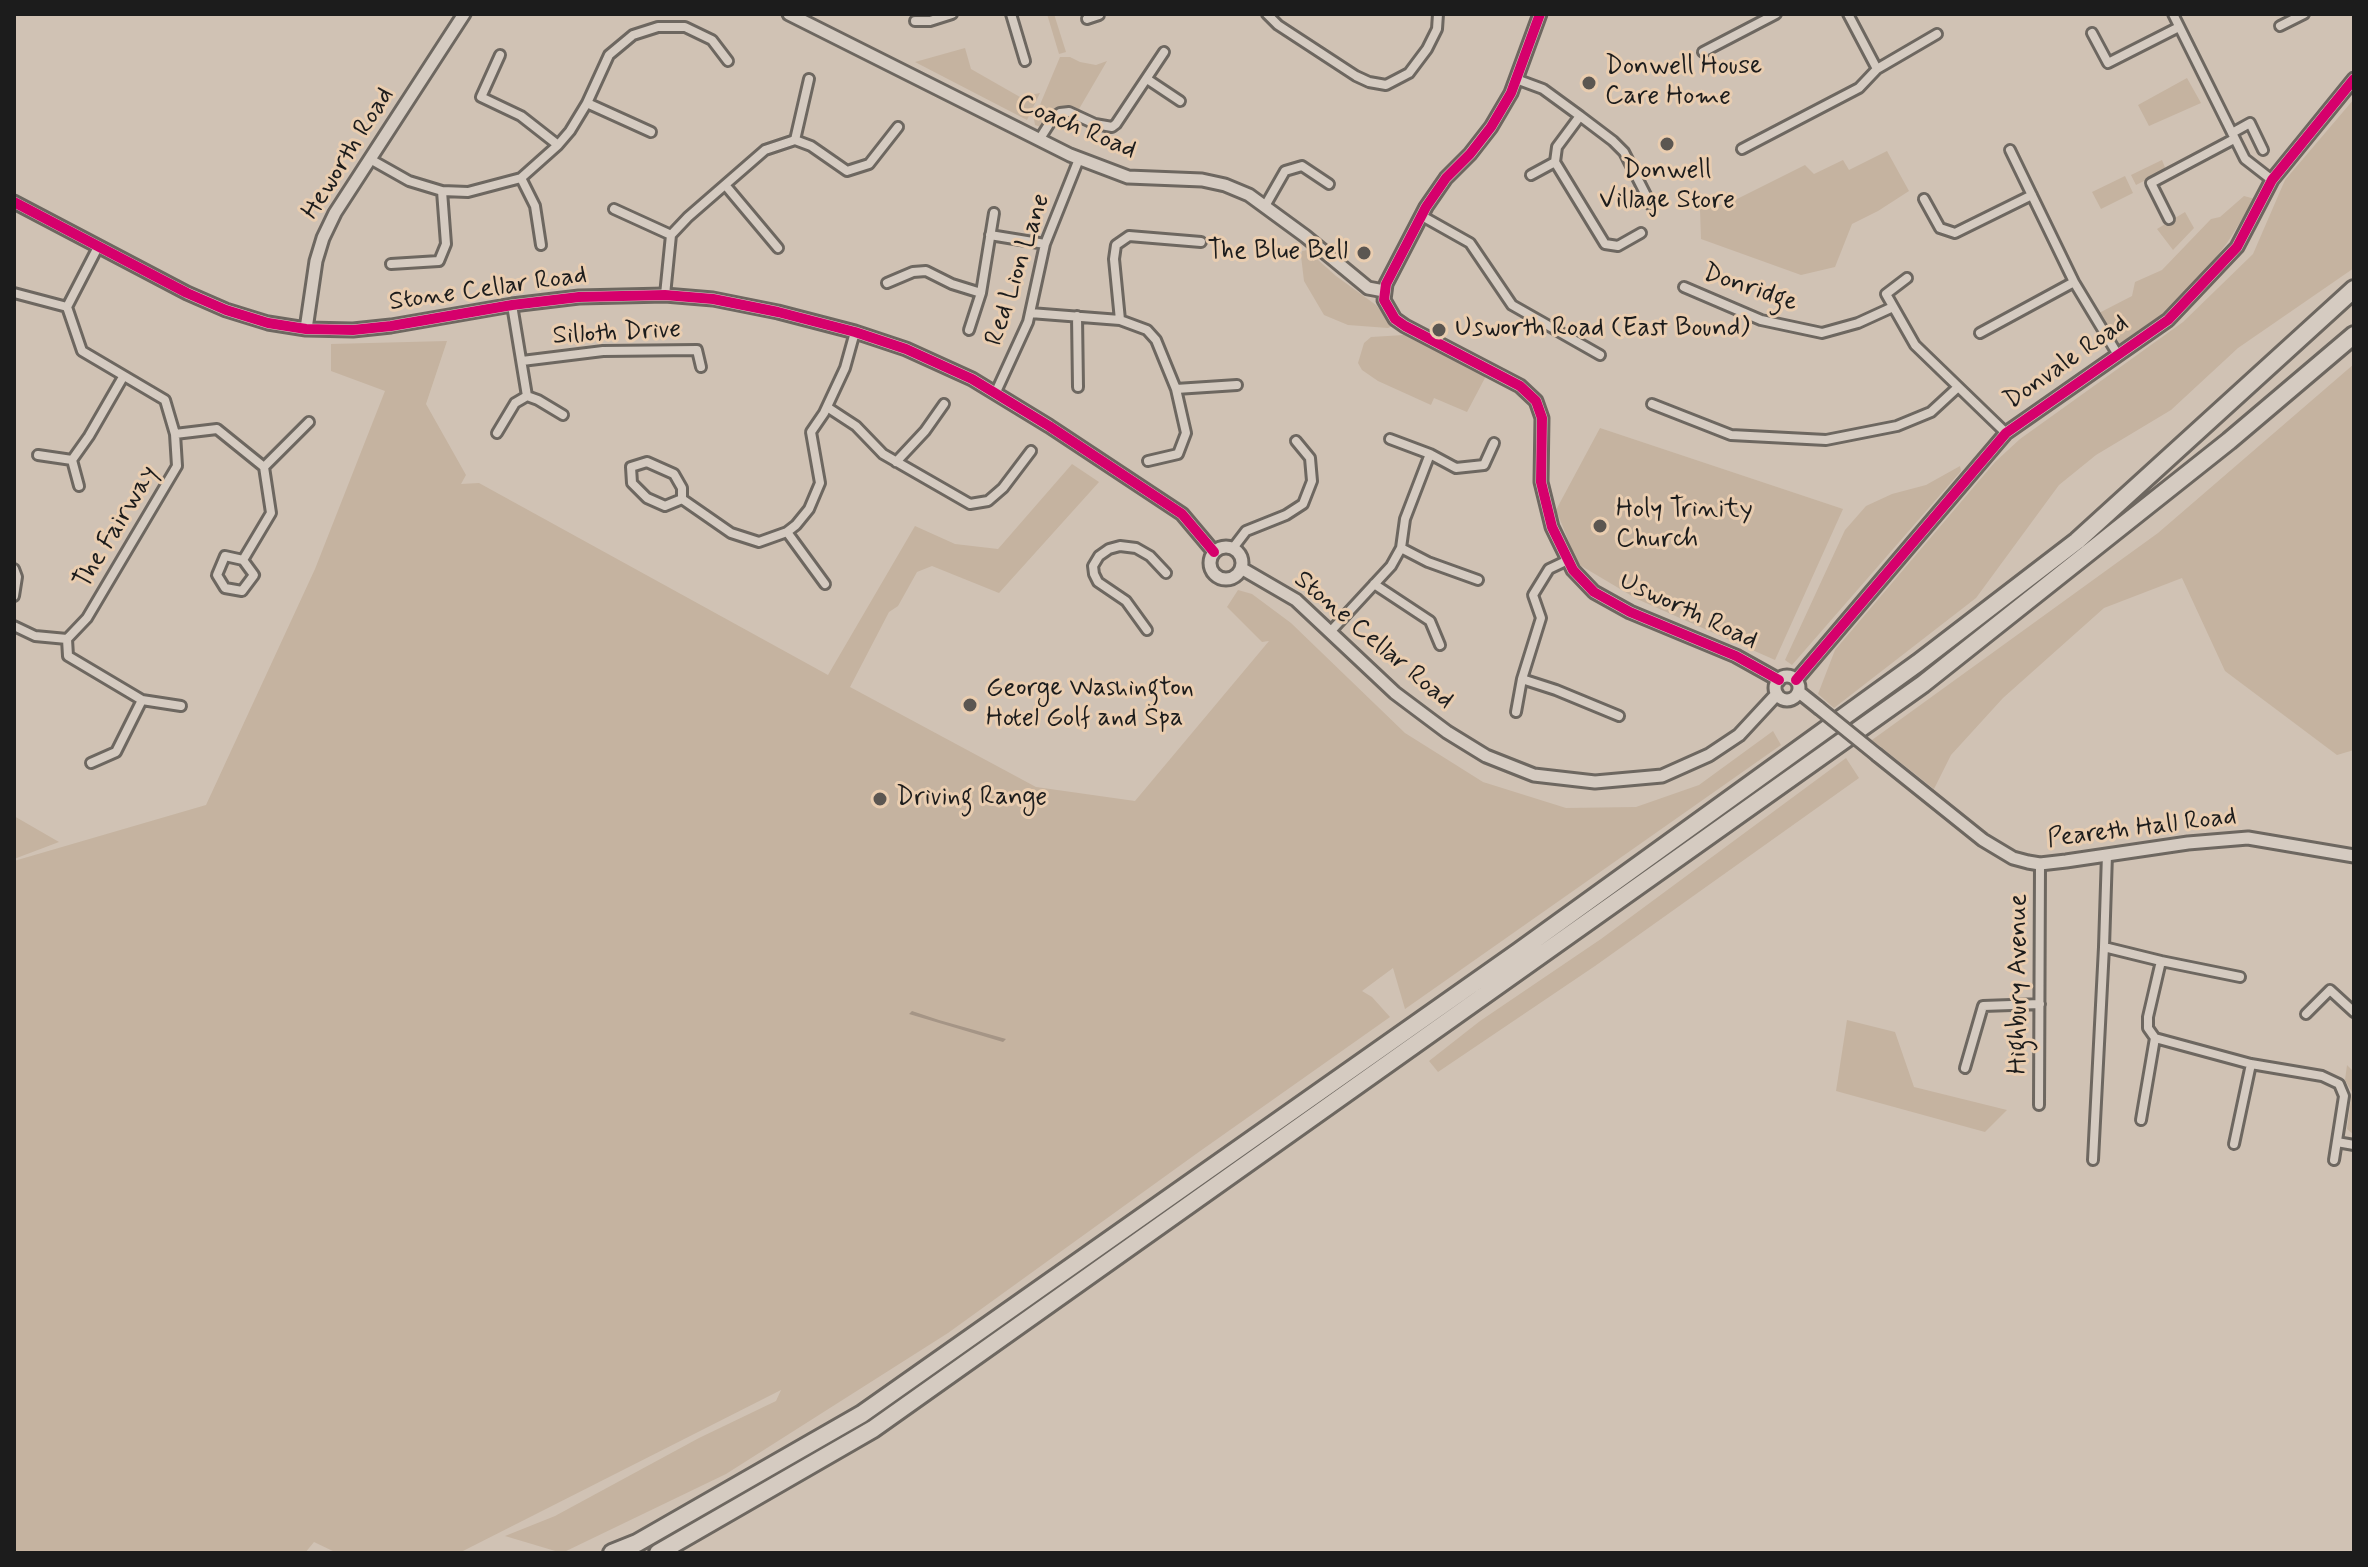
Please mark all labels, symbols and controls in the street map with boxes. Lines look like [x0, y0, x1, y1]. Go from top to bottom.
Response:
place label: Donwell House Care Home [1605, 52, 1762, 114]
marker: Donwell House Care Home [1580, 74, 1598, 92]
street label: Heworth Road [296, 82, 402, 226]
street label: Coach Road [1012, 89, 1140, 167]
marker: Donwell Village Store [1658, 135, 1676, 153]
place label: Donwell Village Store [1599, 156, 1735, 218]
street label: Red Lion Lane [980, 190, 1058, 350]
place label: The Blue Bell [1208, 237, 1348, 269]
marker: The Blue Bell [1355, 244, 1373, 262]
street label: Donridge [1699, 258, 1801, 320]
street label: Stone Cellar Road [387, 261, 589, 319]
street label: Donvale Road [1999, 309, 2135, 417]
place label: Usworth Road (East Bound) [1455, 314, 1750, 346]
street label: Silloth Drive [552, 315, 682, 353]
marker: Usworth Road (East Bound) [1430, 321, 1448, 339]
street label: The Fairway [68, 461, 166, 595]
place label: Holy Trinity Church [1616, 495, 1753, 556]
marker: Holy Trinity Church [1591, 517, 1609, 535]
street label: Stone Cellar Road [1287, 565, 1459, 717]
street label: Usworth Road [1614, 566, 1762, 658]
place label: George Washington Hotel Golf and Spa [986, 674, 1194, 736]
marker: George Washington Hotel Golf and Spa [961, 696, 979, 714]
place label: Driving Range [896, 783, 1047, 815]
marker: Driving Range [871, 790, 889, 808]
street label: Peareth Hall Road [2046, 802, 2238, 856]
street label: Highbury Avenue [2004, 894, 2036, 1074]

